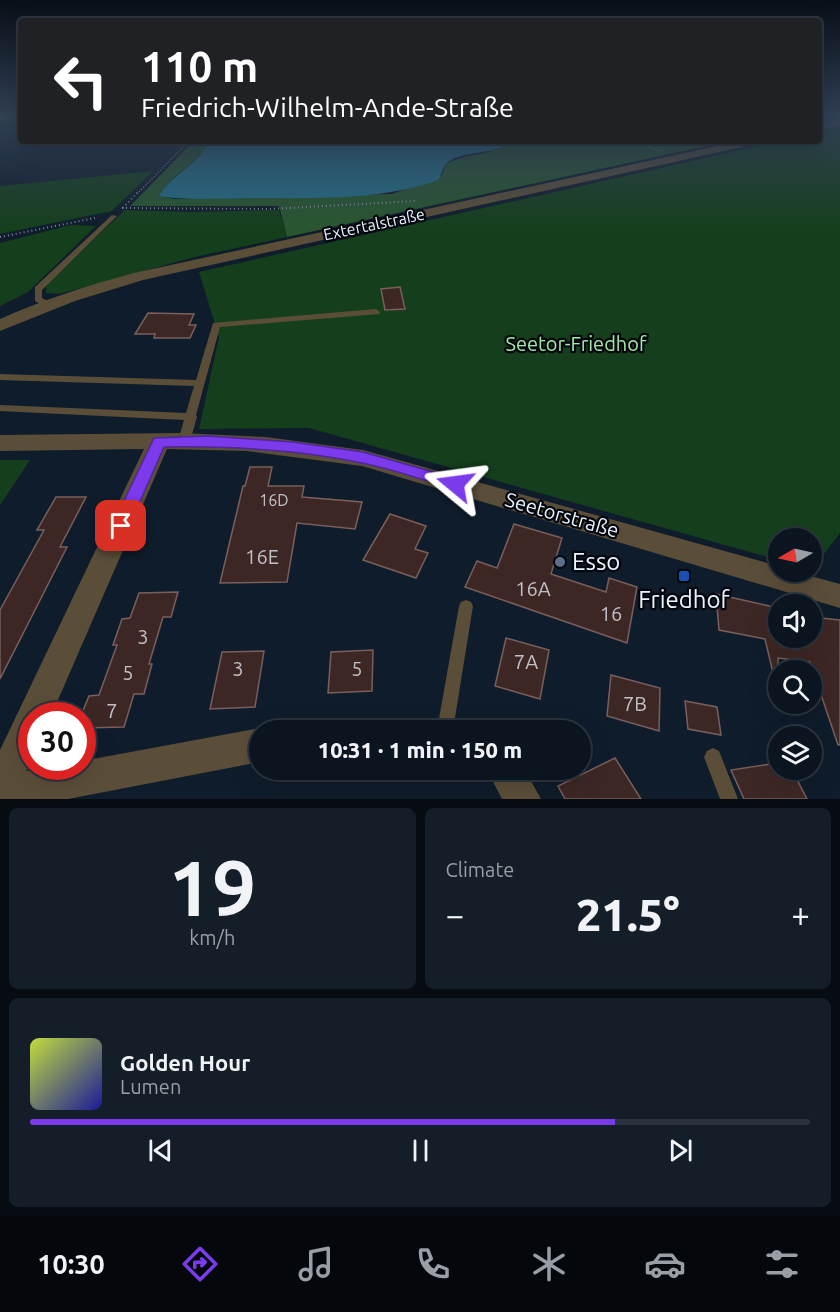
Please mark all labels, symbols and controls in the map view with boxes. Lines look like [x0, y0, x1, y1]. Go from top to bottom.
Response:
icon: left [42, 42, 120, 120]
text: 110 m [141, 43, 258, 90]
text: Friedrich-Wilhelm-Ande-Straße [141, 92, 514, 122]
street label: Extertalstraße [322, 204, 426, 244]
park label: Seetor-Friedhof [505, 332, 647, 355]
position arrow [423, 452, 487, 516]
street label: Seetorstraße [503, 487, 622, 542]
house number: 16D [259, 491, 289, 509]
pin [95, 500, 146, 551]
icon: arrive [104, 509, 137, 542]
north arrow [768, 528, 822, 582]
map controls [768, 528, 822, 780]
house number: 16E [245, 545, 279, 568]
place label: Esso [572, 548, 620, 575]
marker: Esso [553, 555, 567, 569]
marker: Friedhof [677, 569, 691, 583]
house number: 16A [515, 577, 551, 600]
place label: Friedhof [638, 586, 731, 613]
button: sound [768, 594, 822, 648]
house number: 16 [600, 602, 622, 625]
house number: 3 [137, 625, 149, 648]
house number: 7A [514, 650, 538, 673]
house number: 3 [232, 657, 244, 680]
house number: 5 [351, 657, 363, 680]
button: search [768, 660, 822, 714]
house number: 5 [122, 661, 134, 684]
house number: 7B [623, 692, 647, 715]
house number: 7 [106, 699, 118, 722]
speed limit sign: 30 [18, 702, 96, 780]
button: layers [768, 726, 822, 780]
text: 10:31 · 1 min · 150 m [318, 737, 522, 762]
text: 19 [168, 843, 256, 931]
text: Climate [446, 858, 514, 881]
text: 21.5° [576, 889, 680, 940]
text: − [446, 896, 464, 933]
text: + [791, 896, 810, 933]
text: km/h [189, 926, 235, 949]
text: Golden Hour [120, 1050, 250, 1075]
text: Lumen [120, 1075, 181, 1098]
icon: previous [144, 1134, 177, 1167]
icon: pause [404, 1134, 437, 1167]
icon: next [664, 1134, 697, 1167]
icon: directions [179, 1243, 221, 1285]
icon: music [295, 1243, 337, 1285]
icon: phone [412, 1243, 454, 1285]
icon: climate [528, 1243, 570, 1285]
icon: car [644, 1243, 686, 1285]
icon: filters [761, 1243, 803, 1285]
text: 10:30 [37, 1249, 105, 1279]

